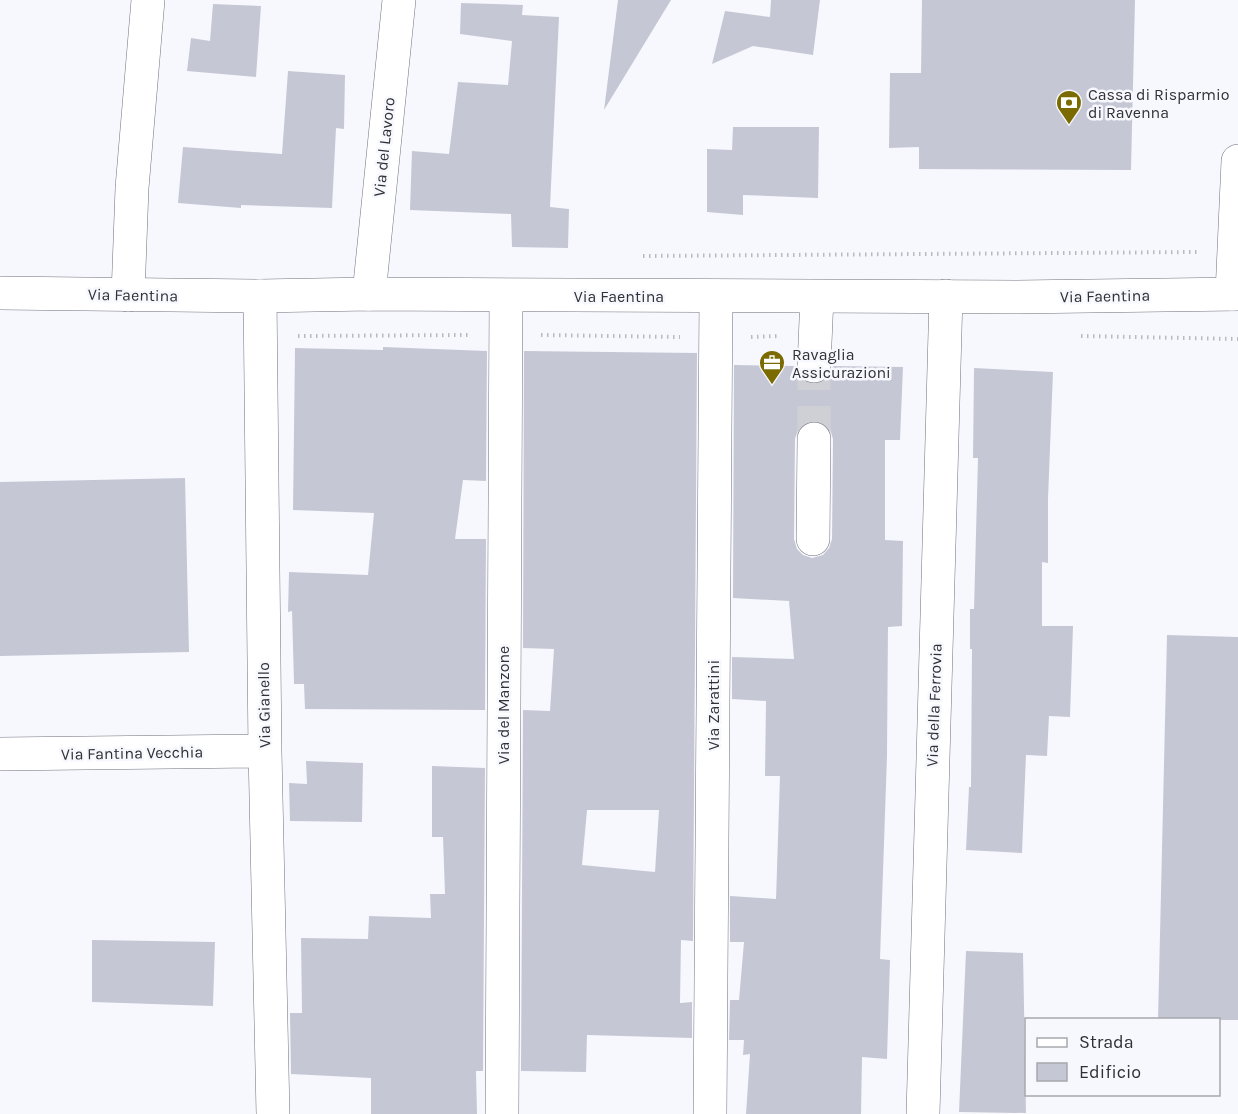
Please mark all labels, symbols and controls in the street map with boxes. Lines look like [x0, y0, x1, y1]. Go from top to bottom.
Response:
place label: Cassa di Risparmio di Ravenna [1088, 85, 1230, 122]
bank icon: Cassa di Risparmio di Ravenna [1054, 88, 1084, 126]
street label: Via del Lavoro [369, 96, 399, 198]
street label: Via Faentina [88, 285, 178, 305]
street label: Via Faentina [1060, 286, 1150, 306]
street label: Via Faentina [574, 287, 664, 306]
place label: Ravaglia Assicurazioni [792, 345, 891, 382]
office icon: Ravaglia Assicurazioni [757, 348, 787, 386]
street label: Via della Ferrovia [922, 643, 946, 767]
street label: Via del Manzone [494, 646, 513, 764]
street label: Via Zarattini [704, 660, 723, 750]
street label: Via Gianello [254, 662, 274, 748]
street label: Via Fantina Vecchia [61, 742, 203, 764]
legend [1025, 1018, 1220, 1096]
text: Strada [1079, 1031, 1134, 1053]
text: Edificio [1079, 1061, 1141, 1083]

